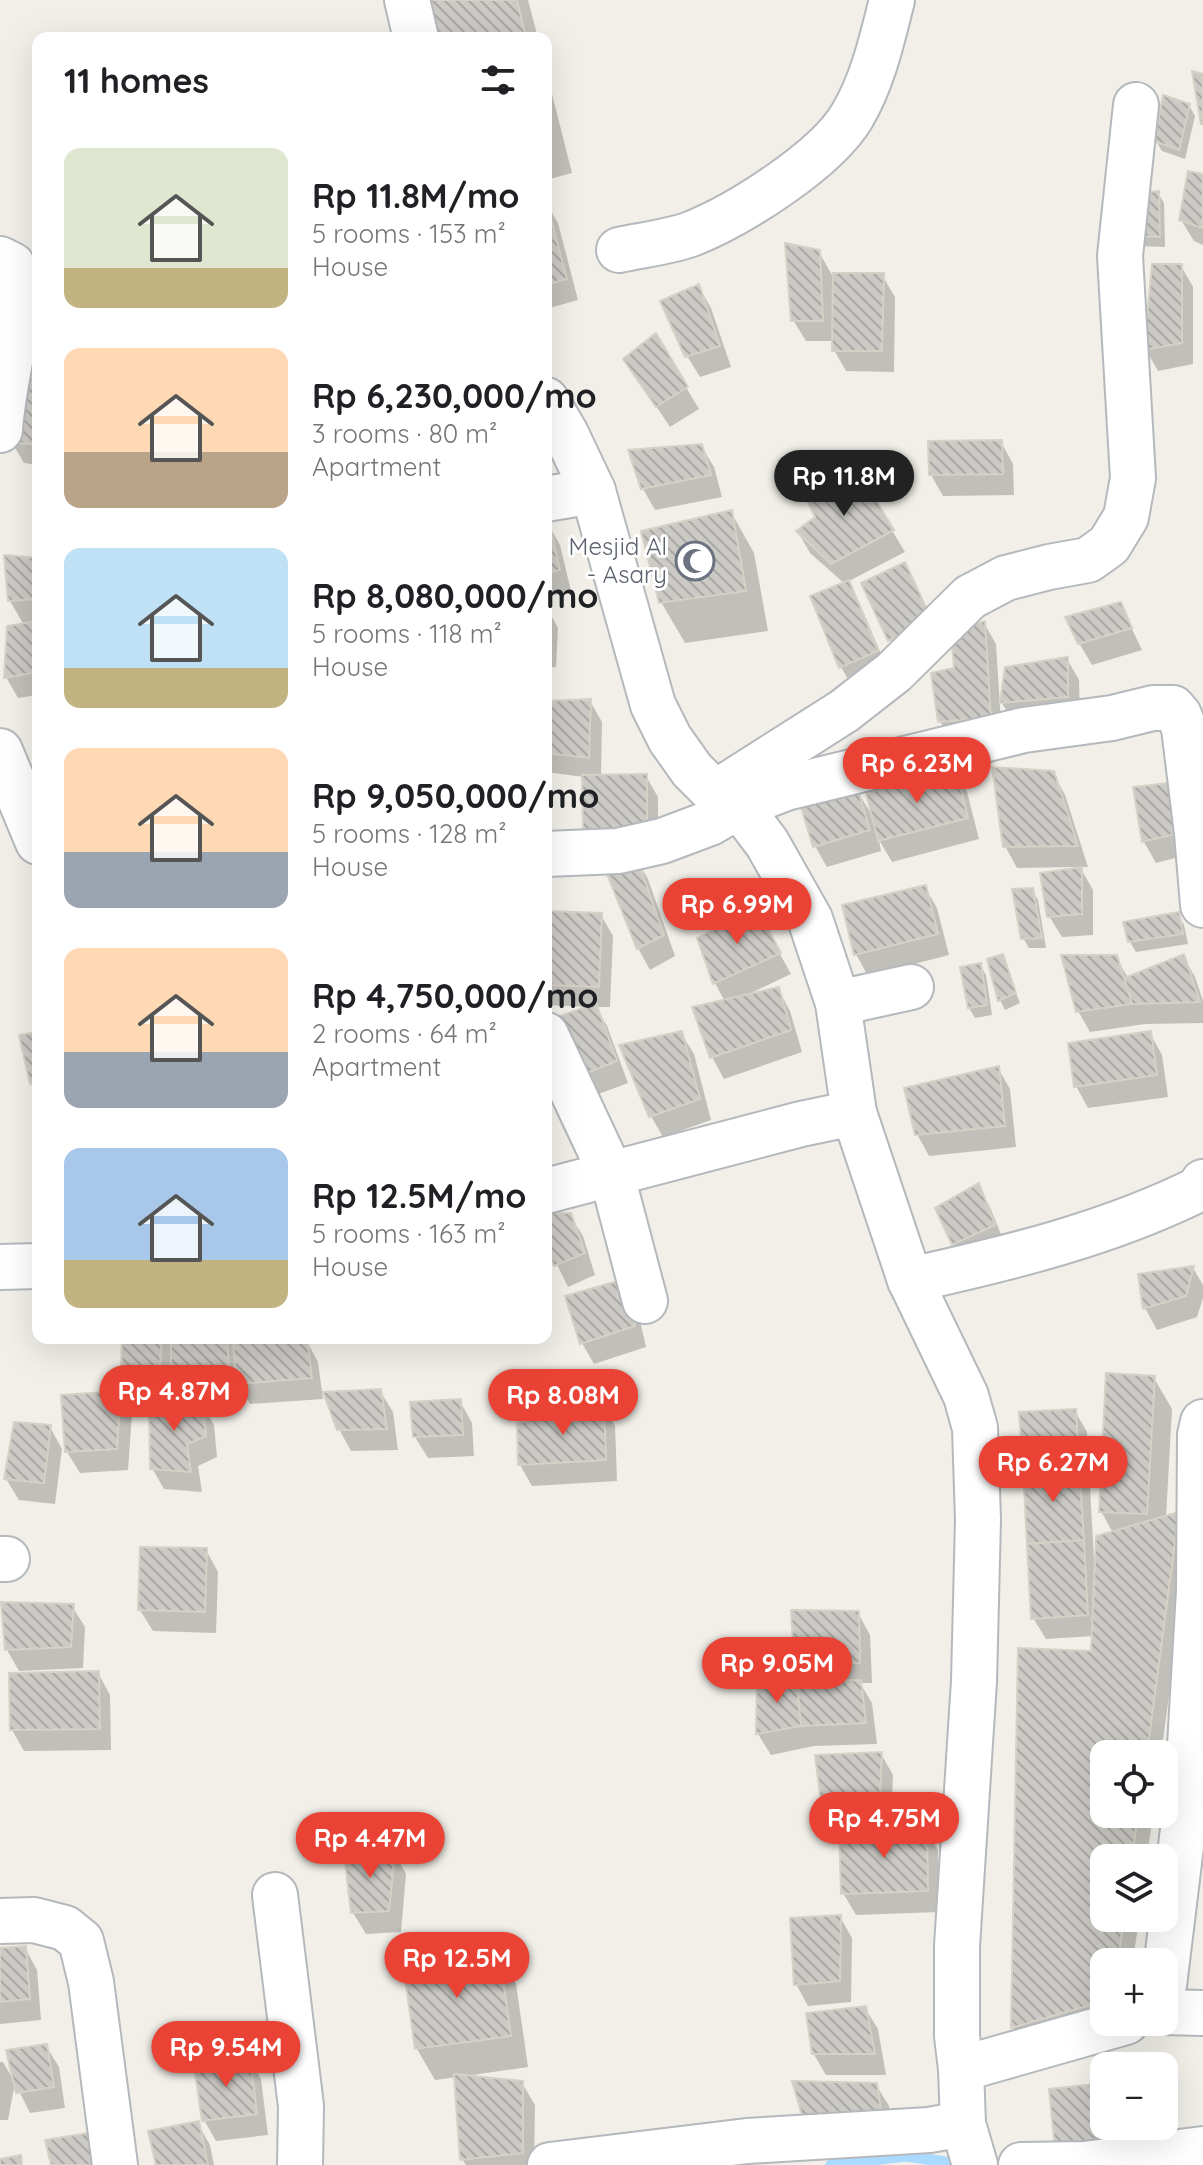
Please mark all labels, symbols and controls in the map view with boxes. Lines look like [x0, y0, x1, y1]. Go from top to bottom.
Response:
icon: filters [476, 58, 520, 102]
text: 11 homes [64, 59, 209, 102]
text: Rp 11.8M/mo [312, 174, 520, 217]
icon: home [128, 180, 224, 276]
text: 5 rooms · 153 m² [312, 217, 506, 250]
text: House [312, 250, 388, 283]
text: Rp 6,230,000/mo [312, 374, 597, 417]
icon: home [128, 380, 224, 476]
text: 3 rooms · 80 m² [312, 417, 497, 450]
text: Apartment [312, 450, 441, 483]
pin: Rp 11.8M [761, 450, 927, 518]
text: Rp 11.8M [792, 459, 896, 492]
place label: Mesjid Al - Asary [569, 531, 667, 589]
mosque icon: Mesjid Al - Asary [674, 540, 716, 582]
text: Rp 8,080,000/mo [312, 574, 598, 617]
icon: home [128, 580, 224, 676]
text: 5 rooms · 118 m² [312, 617, 502, 650]
text: House [312, 650, 388, 683]
pin: Rp 6.23M [834, 737, 1000, 805]
text: Rp 6.23M [861, 746, 973, 779]
text: Rp 9,050,000/mo [312, 774, 599, 817]
icon: home [128, 780, 224, 876]
text: 5 rooms · 128 m² [312, 817, 506, 850]
text: House [312, 850, 388, 883]
pin: Rp 6.99M [654, 878, 820, 946]
text: Rp 6.99M [680, 887, 794, 920]
text: Rp 4,750,000/mo [312, 974, 599, 1017]
icon: home [128, 980, 224, 1076]
text: 2 rooms · 64 m² [312, 1017, 497, 1050]
text: Apartment [312, 1050, 441, 1083]
text: Rp 12.5M/mo [312, 1174, 527, 1217]
icon: home [128, 1180, 224, 1276]
text: 5 rooms · 163 m² [312, 1217, 506, 1250]
text: House [312, 1250, 388, 1283]
pin: Rp 4.87M [91, 1365, 257, 1433]
pin: Rp 8.08M [480, 1369, 646, 1437]
text: Rp 4.87M [117, 1374, 231, 1407]
text: Rp 8.08M [506, 1378, 620, 1411]
pin: Rp 6.27M [970, 1436, 1136, 1504]
text: Rp 6.27M [997, 1445, 1109, 1478]
pin: Rp 9.05M [694, 1637, 860, 1705]
text: Rp 9.05M [720, 1646, 834, 1679]
map controls [1090, 1740, 1178, 2140]
button: locate [1090, 1740, 1178, 1828]
pin: Rp 4.75M [801, 1792, 967, 1860]
text: Rp 4.75M [827, 1801, 941, 1834]
pin: Rp 4.47M [287, 1812, 453, 1880]
text: Rp 4.47M [314, 1821, 426, 1854]
button: layers [1090, 1844, 1178, 1932]
pin: Rp 12.5M [374, 1932, 540, 2000]
text: Rp 12.5M [402, 1941, 512, 1974]
button: + [1090, 1948, 1178, 2036]
pin: Rp 9.54M [143, 2021, 309, 2089]
text: Rp 9.54M [169, 2030, 283, 2063]
button: − [1090, 2052, 1178, 2140]

